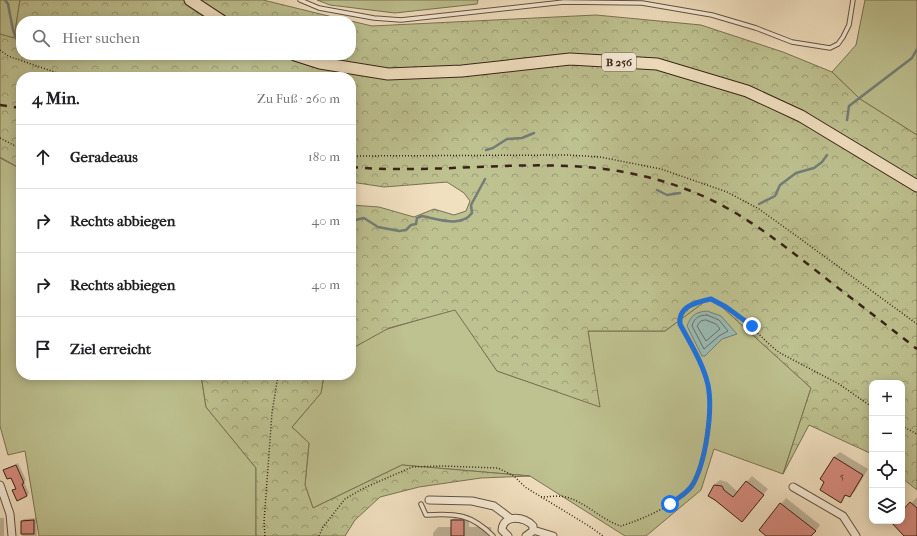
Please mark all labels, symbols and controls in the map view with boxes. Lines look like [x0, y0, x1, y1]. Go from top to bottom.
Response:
search box [16, 16, 356, 60]
icon: search [30, 27, 52, 49]
text: Hier suchen [62, 29, 140, 47]
road number: B 256 [602, 53, 636, 71]
text: 4 Min. [32, 88, 79, 108]
text: Zu Fuß · 260 m [257, 91, 340, 106]
icon: ahead [32, 146, 54, 168]
text: Geradeaus [70, 148, 138, 166]
text: 180 m [308, 149, 340, 164]
icon: right [32, 210, 54, 232]
text: Rechts abbiegen [70, 212, 175, 230]
text: 40 m [312, 213, 340, 228]
icon: right [32, 274, 54, 296]
text: Rechts abbiegen [70, 276, 175, 294]
text: 40 m [312, 277, 340, 292]
route end [743, 317, 761, 335]
icon: arrive [32, 338, 54, 360]
text: Ziel erreicht [70, 340, 151, 358]
map controls [869, 380, 905, 524]
button: + [869, 380, 905, 416]
button: − [869, 416, 905, 452]
button: locate [869, 452, 905, 488]
house number: 5 [840, 471, 844, 483]
button: layers [869, 488, 905, 524]
route start [661, 495, 679, 513]

